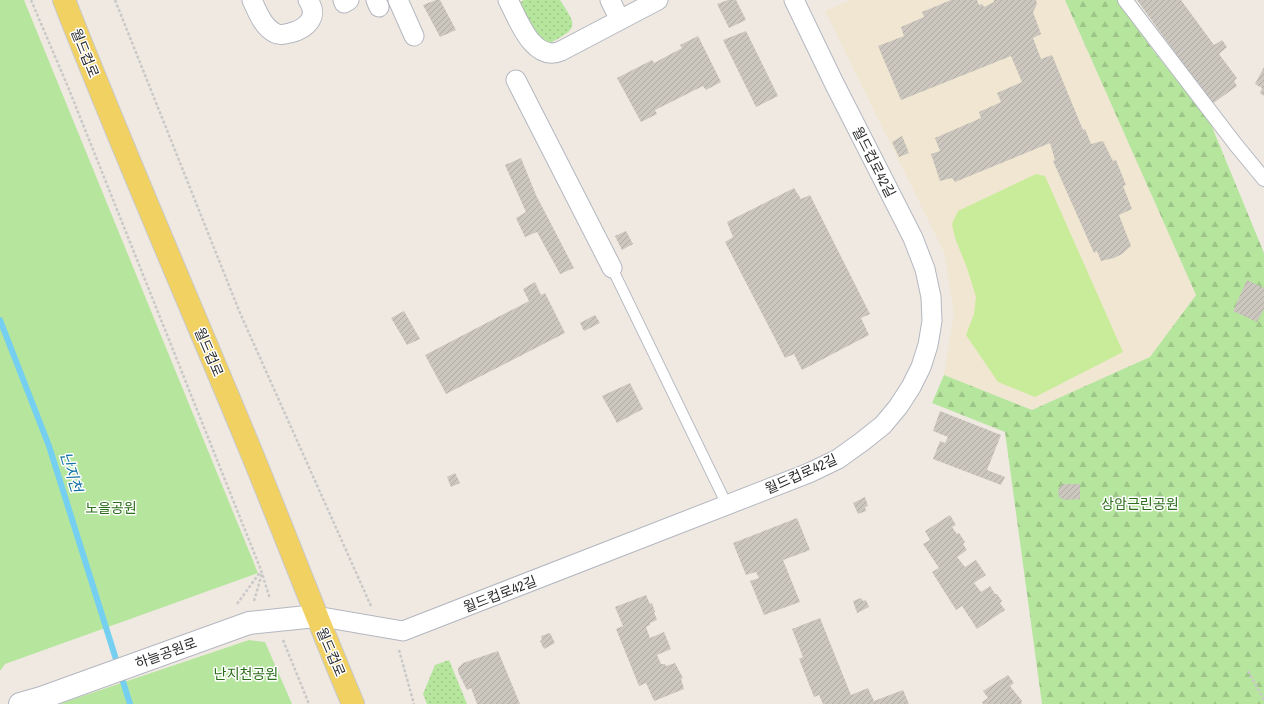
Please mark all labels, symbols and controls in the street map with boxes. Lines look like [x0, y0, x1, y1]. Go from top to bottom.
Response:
street label: 월드컵로 [67, 26, 103, 80]
street label: 월드컵로42길 [848, 124, 900, 200]
street label: 월드컵로 [191, 325, 227, 379]
water label: 난지천 [55, 449, 88, 497]
street label: 월드컵로42길 [762, 450, 840, 498]
park label: 상암근린공원 [1101, 495, 1179, 513]
park label: 노을공원 [85, 499, 137, 517]
street label: 월드컵로42길 [461, 572, 539, 616]
street label: 월드컵로 [313, 625, 349, 679]
street label: 하늘공원로 [133, 633, 199, 672]
park label: 난지천공원 [214, 665, 278, 683]

